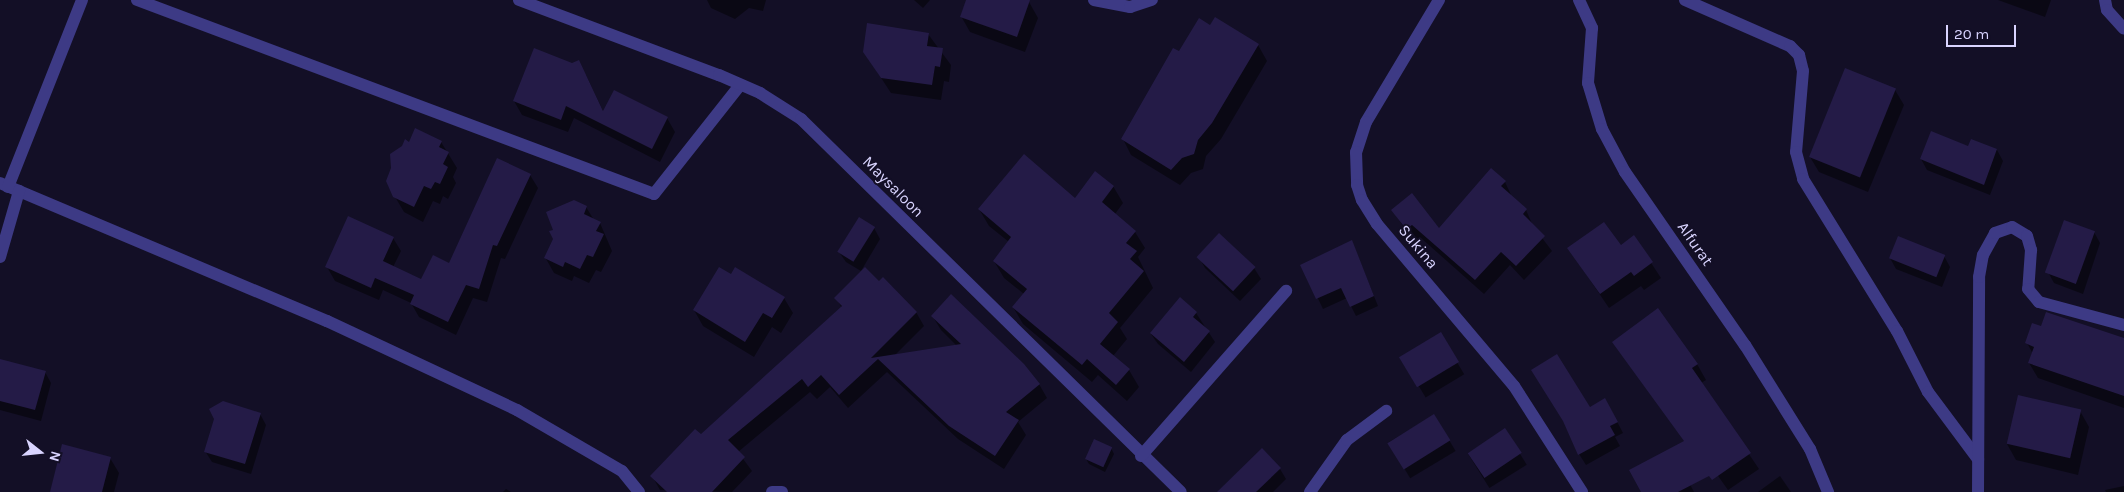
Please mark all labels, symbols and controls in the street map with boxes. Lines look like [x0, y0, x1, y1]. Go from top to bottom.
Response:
scale bar [1949, 15, 2019, 47]
text: 20 m [1954, 25, 1989, 43]
street label: Maysaloon [858, 152, 928, 222]
street label: Alfurat [1673, 218, 1717, 270]
street label: Sukina [1394, 221, 1442, 273]
north arrow [15, 427, 65, 477]
text: N [45, 449, 64, 463]

